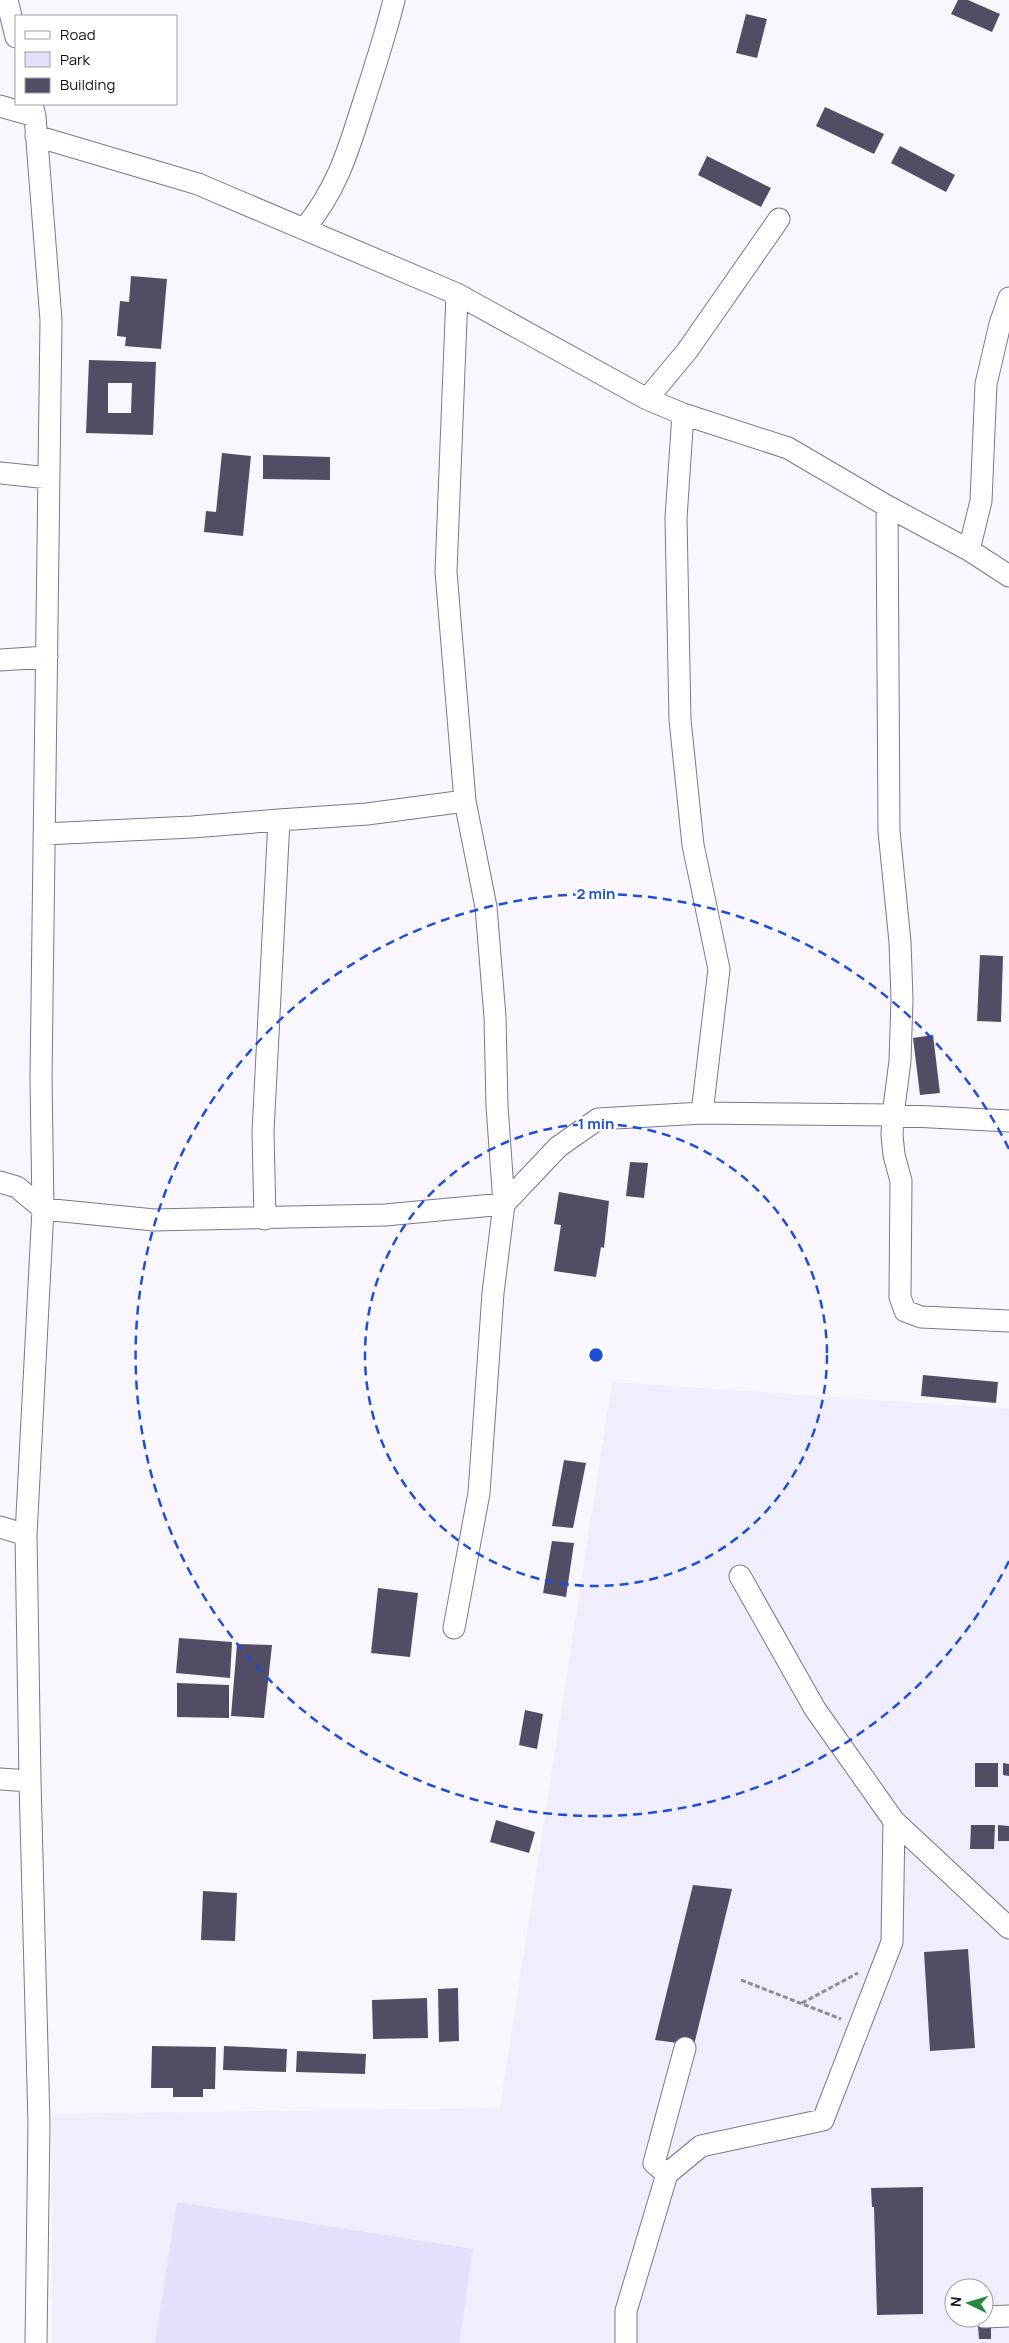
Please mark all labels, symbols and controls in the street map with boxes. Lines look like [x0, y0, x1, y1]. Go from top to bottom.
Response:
legend [15, 15, 178, 105]
text: Road [60, 24, 96, 45]
text: Park [60, 49, 90, 70]
text: Building [60, 74, 115, 95]
text: 2 min [576, 883, 616, 904]
text: 1 min [578, 1113, 614, 1134]
centre of rings [587, 1346, 605, 1364]
north arrow [944, 2278, 994, 2328]
text: N [946, 2296, 965, 2308]

